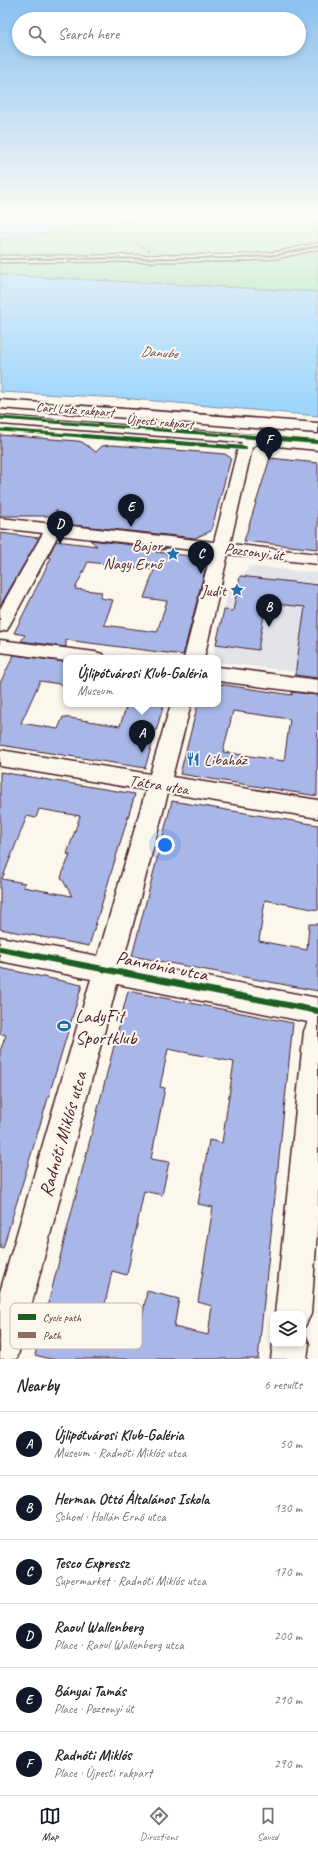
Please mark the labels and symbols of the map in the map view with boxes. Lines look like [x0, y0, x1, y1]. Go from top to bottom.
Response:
water label: Danube [140, 343, 180, 362]
street label: Carl Lutz rakpart [35, 399, 116, 421]
street label: Újpesti rakpart [126, 411, 196, 433]
pin: F [256, 427, 282, 460]
pin: E [118, 494, 144, 527]
pin: D [47, 511, 73, 544]
place label: Bajor Nagy Ernő [103, 536, 164, 574]
street label: Pozsonyi út [223, 538, 286, 566]
pin: C [188, 541, 214, 574]
place icon: Bajor Nagy Ernő [165, 546, 181, 562]
place label: Judit [200, 581, 228, 601]
place icon: Judit [229, 582, 245, 598]
pin: B [256, 594, 282, 627]
pin: A [129, 720, 155, 753]
place label: Libaház [204, 750, 249, 770]
restaurant icon: Libaház [185, 751, 201, 767]
street label: Tátra utca [128, 770, 191, 800]
your location [155, 835, 175, 855]
street label: Pannónia utca [114, 945, 212, 987]
place label: LadyFit Sportklub [75, 1004, 138, 1050]
sports icon: LadyFit Sportklub [56, 1018, 72, 1034]
street label: Radnóti Miklós utca [34, 1068, 93, 1199]
legend [10, 1303, 142, 1349]
text: Cycle path [43, 1310, 82, 1324]
text: Path [43, 1328, 62, 1342]

